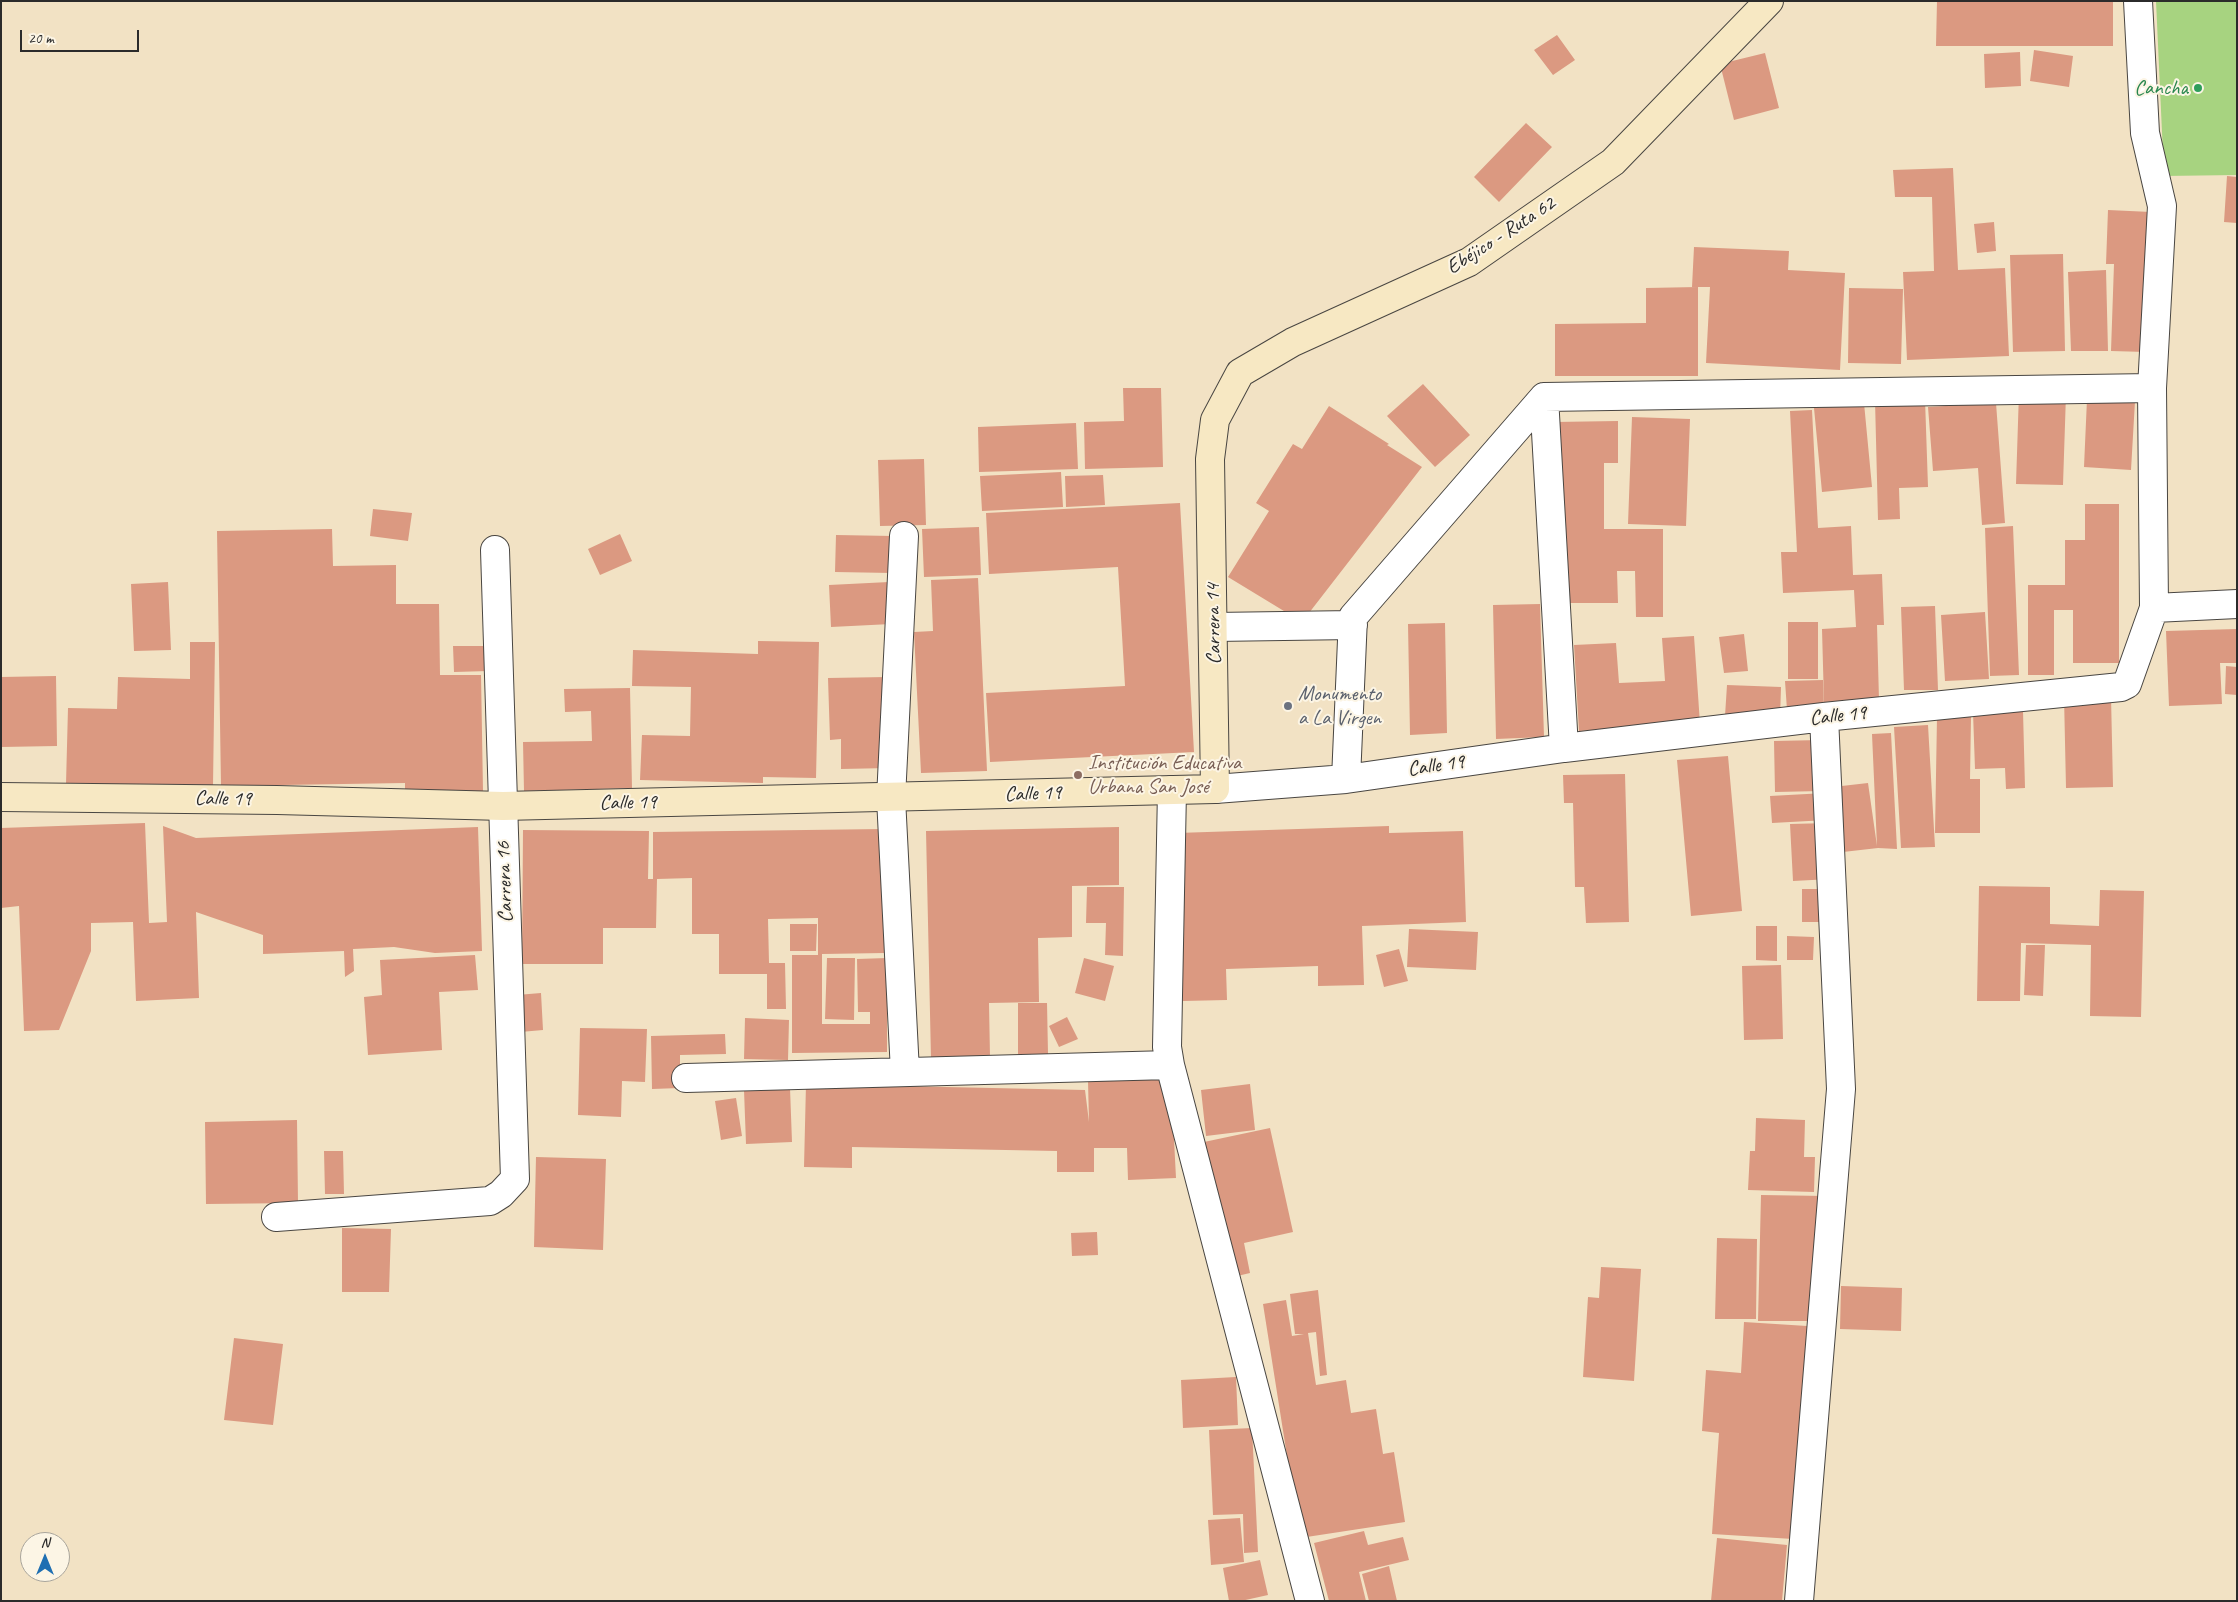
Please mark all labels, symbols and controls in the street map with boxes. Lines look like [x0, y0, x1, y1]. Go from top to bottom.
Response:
scale bar [22, 20, 141, 52]
text: 20 m [28, 29, 54, 48]
place label: Cancha [2134, 75, 2188, 101]
marker: Cancha [2192, 82, 2204, 94]
street label: Ebéjico - Ruta 62 [1442, 191, 1560, 281]
street label: Carrera 14 [1201, 583, 1227, 665]
place label: Monumento a La Virgen [1298, 681, 1381, 731]
marker: Monumento a La Virgen [1282, 700, 1294, 712]
street label: Calle 19 [1808, 700, 1868, 732]
place label: Institución Educativa Urbana San José [1088, 750, 1241, 800]
street label: Calle 19 [1406, 750, 1466, 782]
marker: Institución Educativa Urbana San José [1072, 769, 1084, 781]
street label: Calle 19 [1004, 780, 1062, 808]
street label: Calle 19 [194, 786, 252, 812]
street label: Calle 19 [599, 790, 657, 816]
street label: Carrera 16 [491, 841, 519, 923]
north arrow [20, 1532, 70, 1582]
text: N [41, 1534, 49, 1551]

